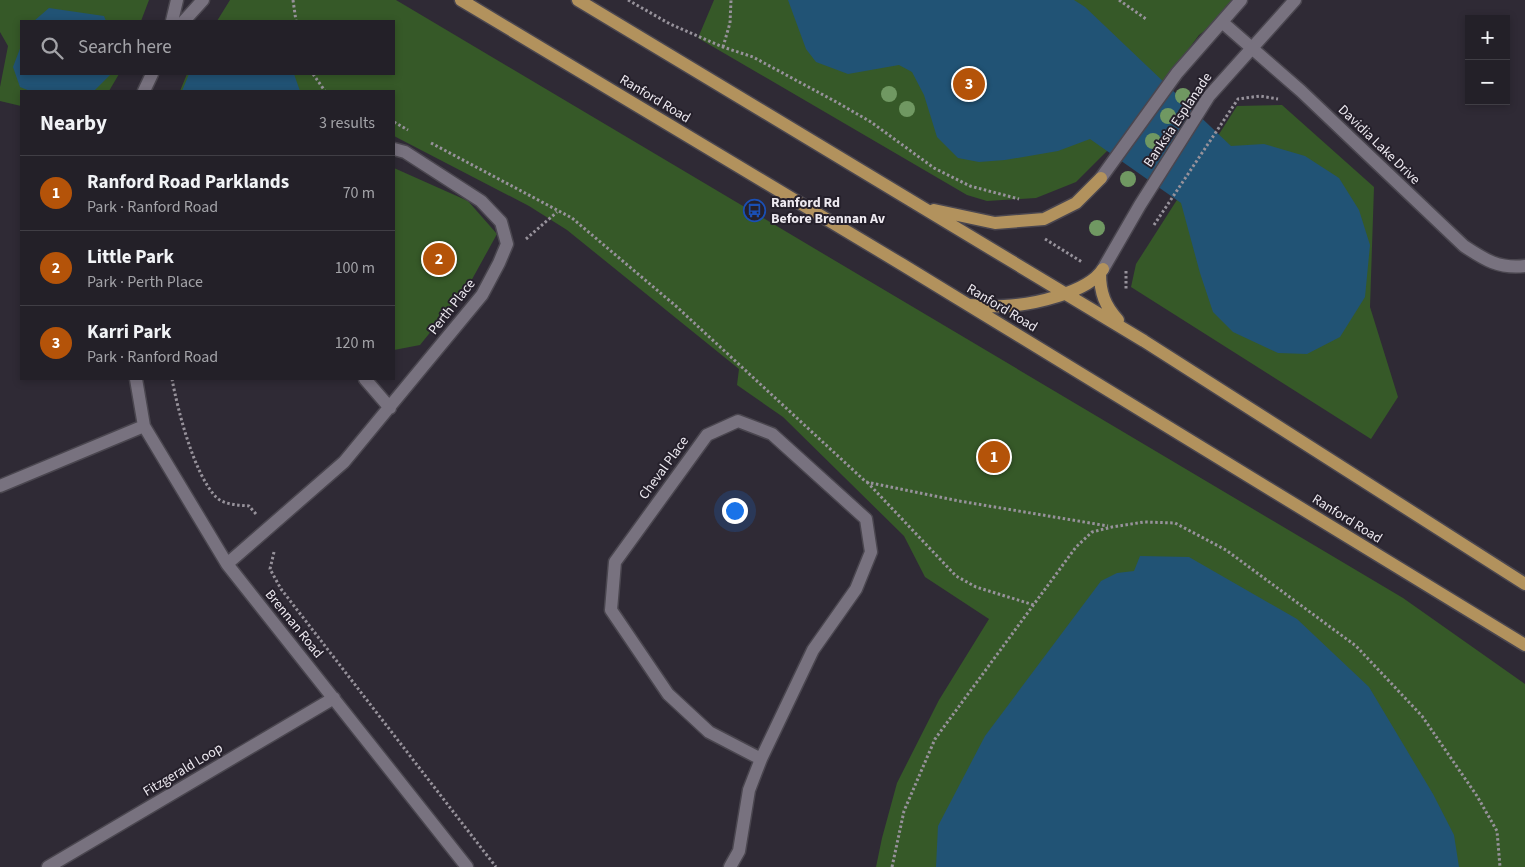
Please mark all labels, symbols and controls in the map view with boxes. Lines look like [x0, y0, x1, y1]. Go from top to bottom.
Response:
map controls [1465, 15, 1510, 105]
button: + [1465, 15, 1510, 60]
search box [20, 20, 395, 75]
icon: search [38, 34, 66, 62]
text: Search here [78, 34, 172, 61]
button: − [1465, 60, 1510, 105]
pin: 3 [953, 65, 985, 103]
street label: Banksia Esplanade [1139, 69, 1217, 171]
street label: Ranford Road [616, 70, 694, 128]
street label: Davidia Lake Drive [1333, 101, 1425, 190]
text: Nearby [40, 108, 107, 138]
text: 3 results [319, 112, 375, 134]
text: Ranford Road Parklands [87, 169, 289, 196]
text: 1 [52, 182, 60, 204]
text: 70 m [343, 182, 375, 204]
place label: Ranford Rd Before Brennan Av [771, 193, 886, 229]
text: Park · Ranford Road [87, 196, 218, 218]
bus stop icon: Ranford Rd Before Brennan Av [743, 199, 767, 223]
pin: 2 [423, 240, 455, 278]
text: Little Park [87, 244, 174, 271]
text: 2 [52, 257, 60, 279]
text: 100 m [335, 257, 375, 279]
text: Park · Perth Place [87, 271, 203, 293]
street label: Perth Place [424, 275, 480, 339]
street label: Ranford Road [963, 279, 1041, 337]
text: Karri Park [87, 319, 172, 346]
text: 3 [52, 332, 60, 354]
text: 120 m [335, 332, 375, 354]
text: Park · Ranford Road [87, 346, 218, 368]
street label: Cheval Place [634, 432, 694, 504]
pin: 1 [978, 438, 1010, 476]
street label: Ranford Road [1308, 489, 1386, 549]
your location [722, 498, 748, 524]
street label: Brennan Road [260, 586, 328, 662]
street label: Fitzgerald Loop [139, 738, 227, 802]

